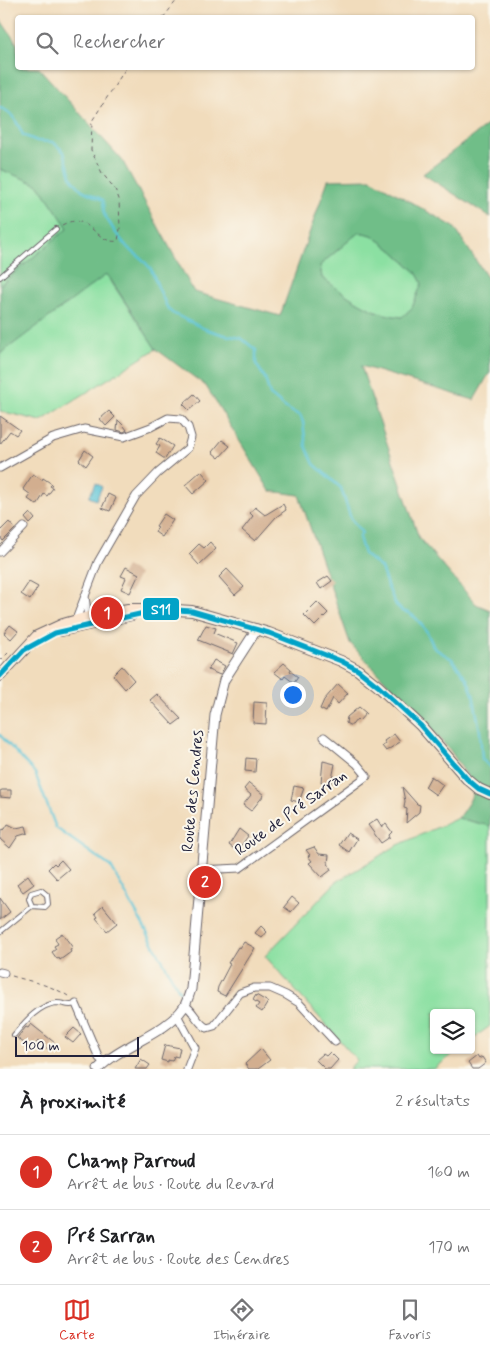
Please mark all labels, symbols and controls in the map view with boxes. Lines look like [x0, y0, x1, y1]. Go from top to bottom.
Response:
search box [15, 15, 475, 70]
icon: search [33, 29, 61, 57]
text: Rechercher [73, 30, 165, 55]
pin: 1 [91, 594, 123, 632]
line badge: S11 [142, 597, 180, 621]
text: S11 [151, 601, 171, 619]
your location [280, 682, 306, 708]
street label: Route des Cendres [177, 729, 209, 853]
street label: Route de Pré Sarran [231, 765, 351, 861]
pin: 2 [189, 863, 221, 901]
map controls [430, 1009, 475, 1054]
button: layers [430, 1009, 475, 1054]
scale bar [15, 1034, 139, 1057]
text: 100 m [22, 1037, 60, 1055]
text: À proximité [20, 1088, 126, 1116]
text: 2 résultats [395, 1091, 470, 1112]
text: Champ Parroud [67, 1149, 196, 1174]
text: 1 [32, 1162, 40, 1183]
text: 160 m [427, 1162, 470, 1183]
text: Arrêt de bus · Route du Revard [67, 1174, 274, 1195]
text: Pré Sarran [67, 1224, 155, 1249]
text: 2 [32, 1237, 40, 1258]
text: 170 m [428, 1237, 470, 1258]
text: Arrêt de bus · Route des Cendres [67, 1249, 289, 1270]
tab: Carte [59, 1296, 95, 1344]
tab: Itinéraire [213, 1296, 270, 1344]
tab: Favoris [388, 1296, 431, 1344]

